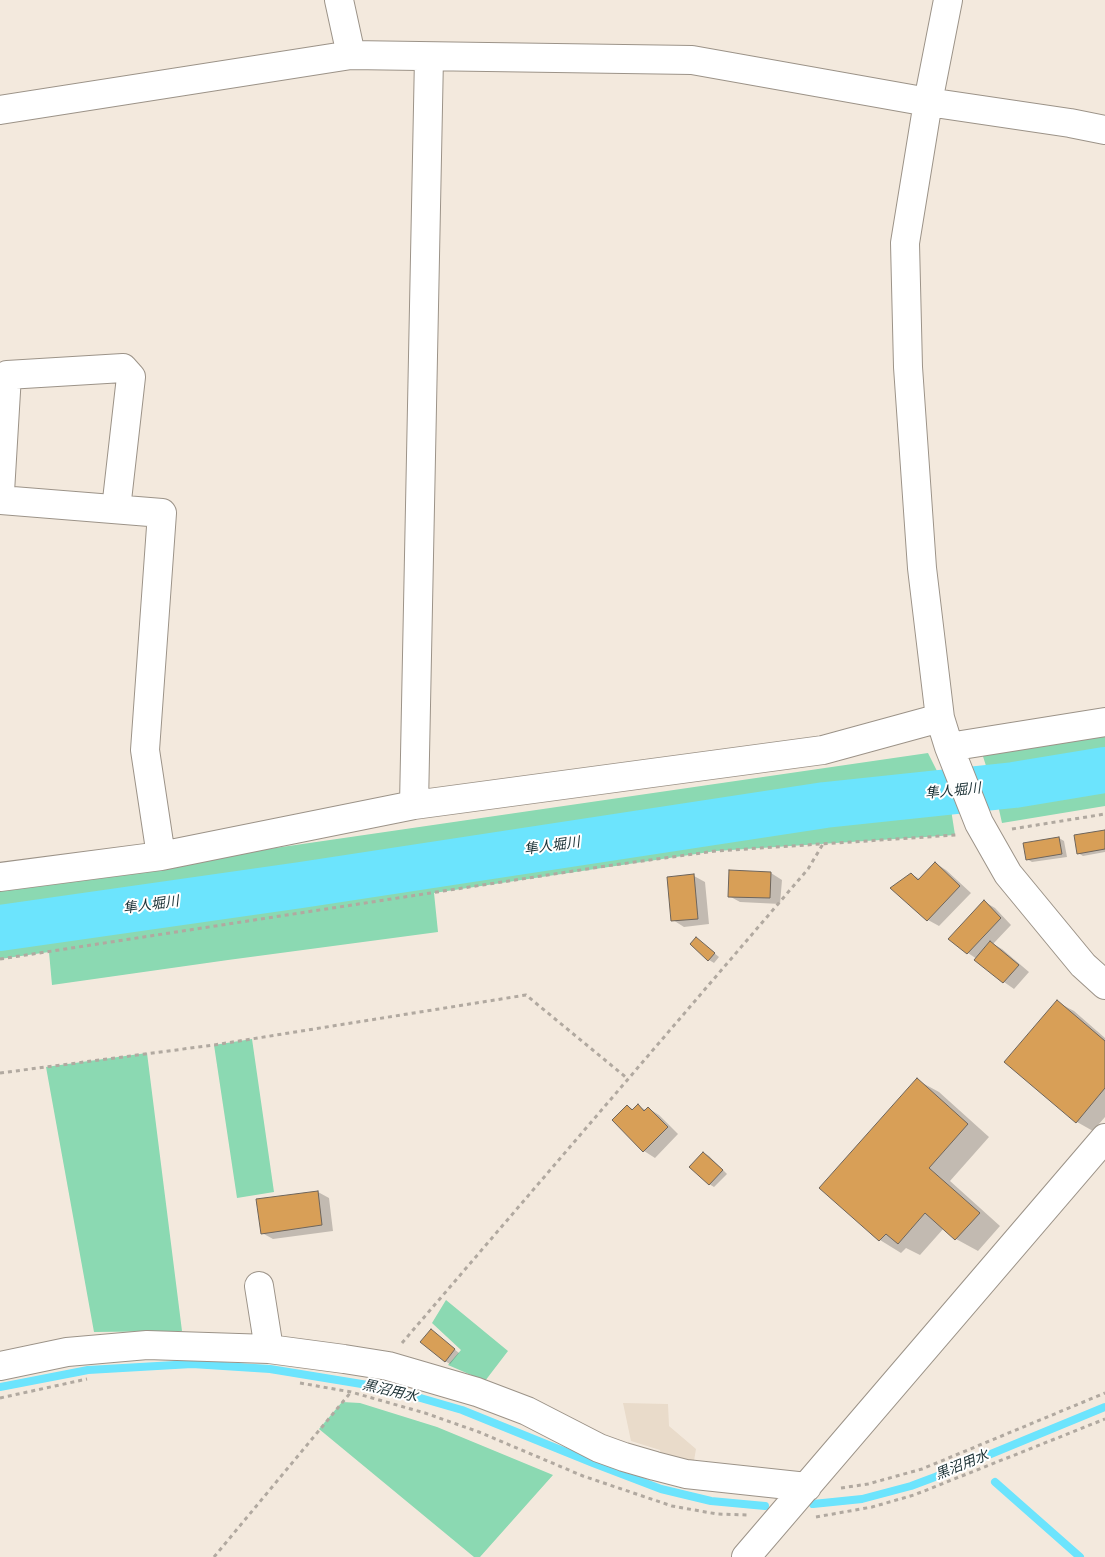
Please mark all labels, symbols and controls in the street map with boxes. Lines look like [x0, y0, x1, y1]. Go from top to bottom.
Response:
water label: 隼人堀川 [924, 780, 982, 802]
water label: 隼人堀川 [523, 834, 581, 858]
water label: 隼人堀川 [122, 893, 180, 917]
water label: 黒沼用水 [361, 1377, 419, 1405]
water label: 黒沼用水 [933, 1447, 991, 1483]

